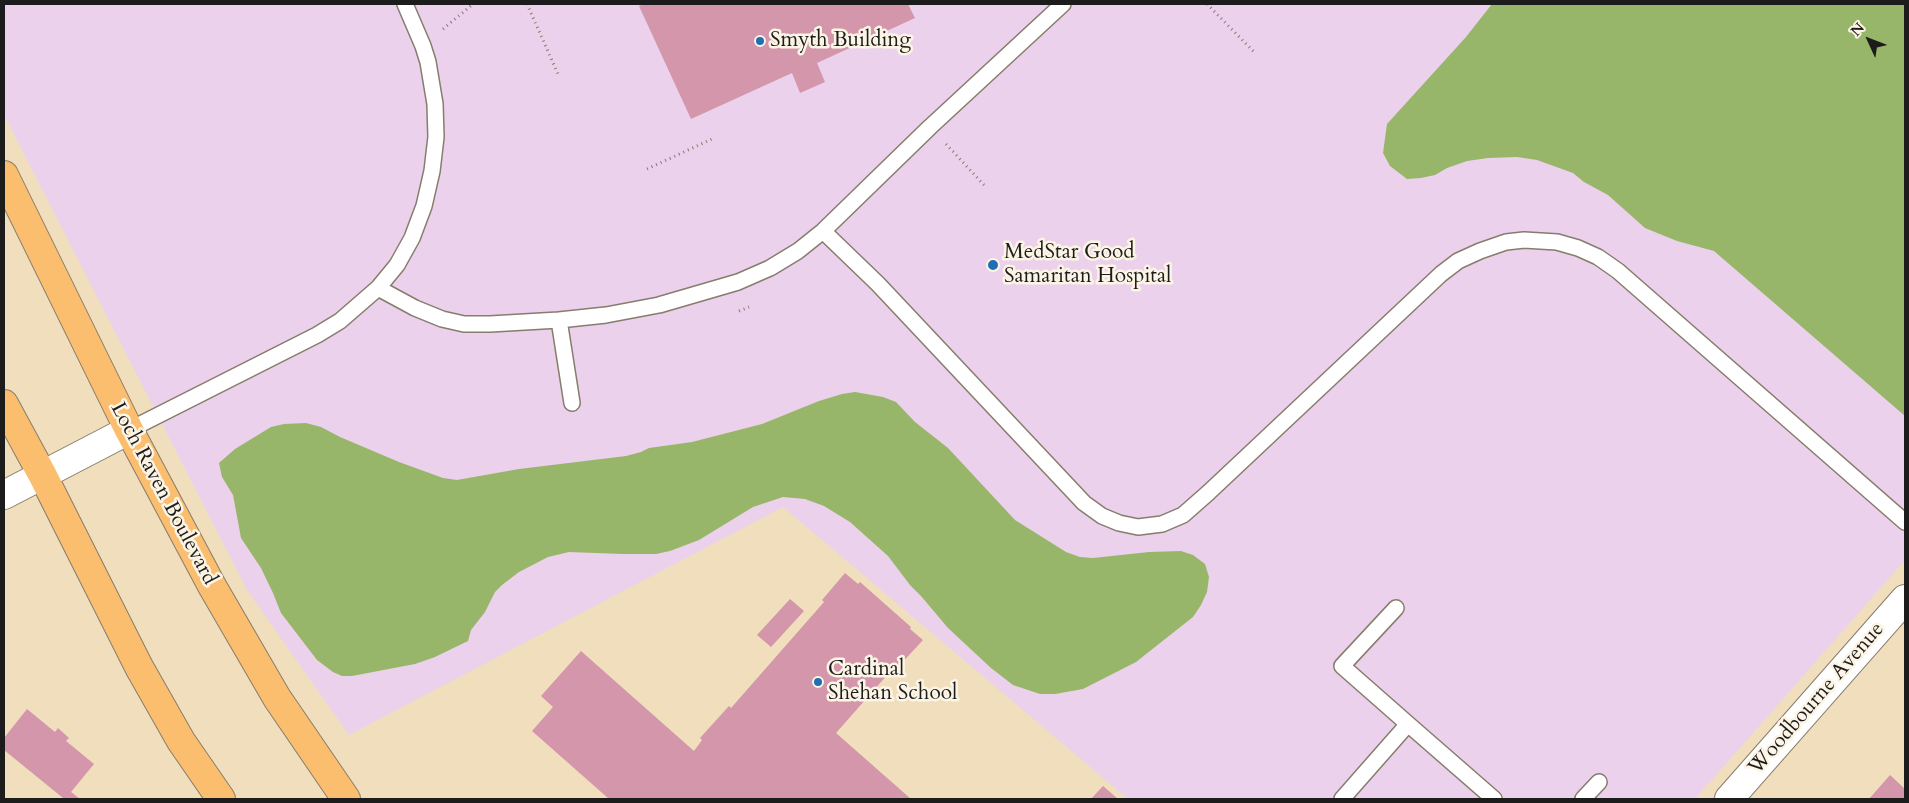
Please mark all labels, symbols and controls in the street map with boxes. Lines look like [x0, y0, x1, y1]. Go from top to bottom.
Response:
north arrow [1844, 15, 1894, 65]
text: N [1847, 19, 1869, 40]
place label: Smyth Building [770, 28, 911, 54]
marker: Smyth Building [754, 35, 766, 47]
place label: MedStar Good Samaritan Hospital [1004, 240, 1171, 290]
marker: MedStar Good Samaritan Hospital [986, 258, 1000, 272]
street label: Loch Raven Boulevard [104, 399, 222, 589]
street label: Woodbourne Avenue [1744, 617, 1890, 781]
place label: Cardinal Shehan School [828, 657, 957, 707]
marker: Cardinal Shehan School [812, 676, 824, 688]

